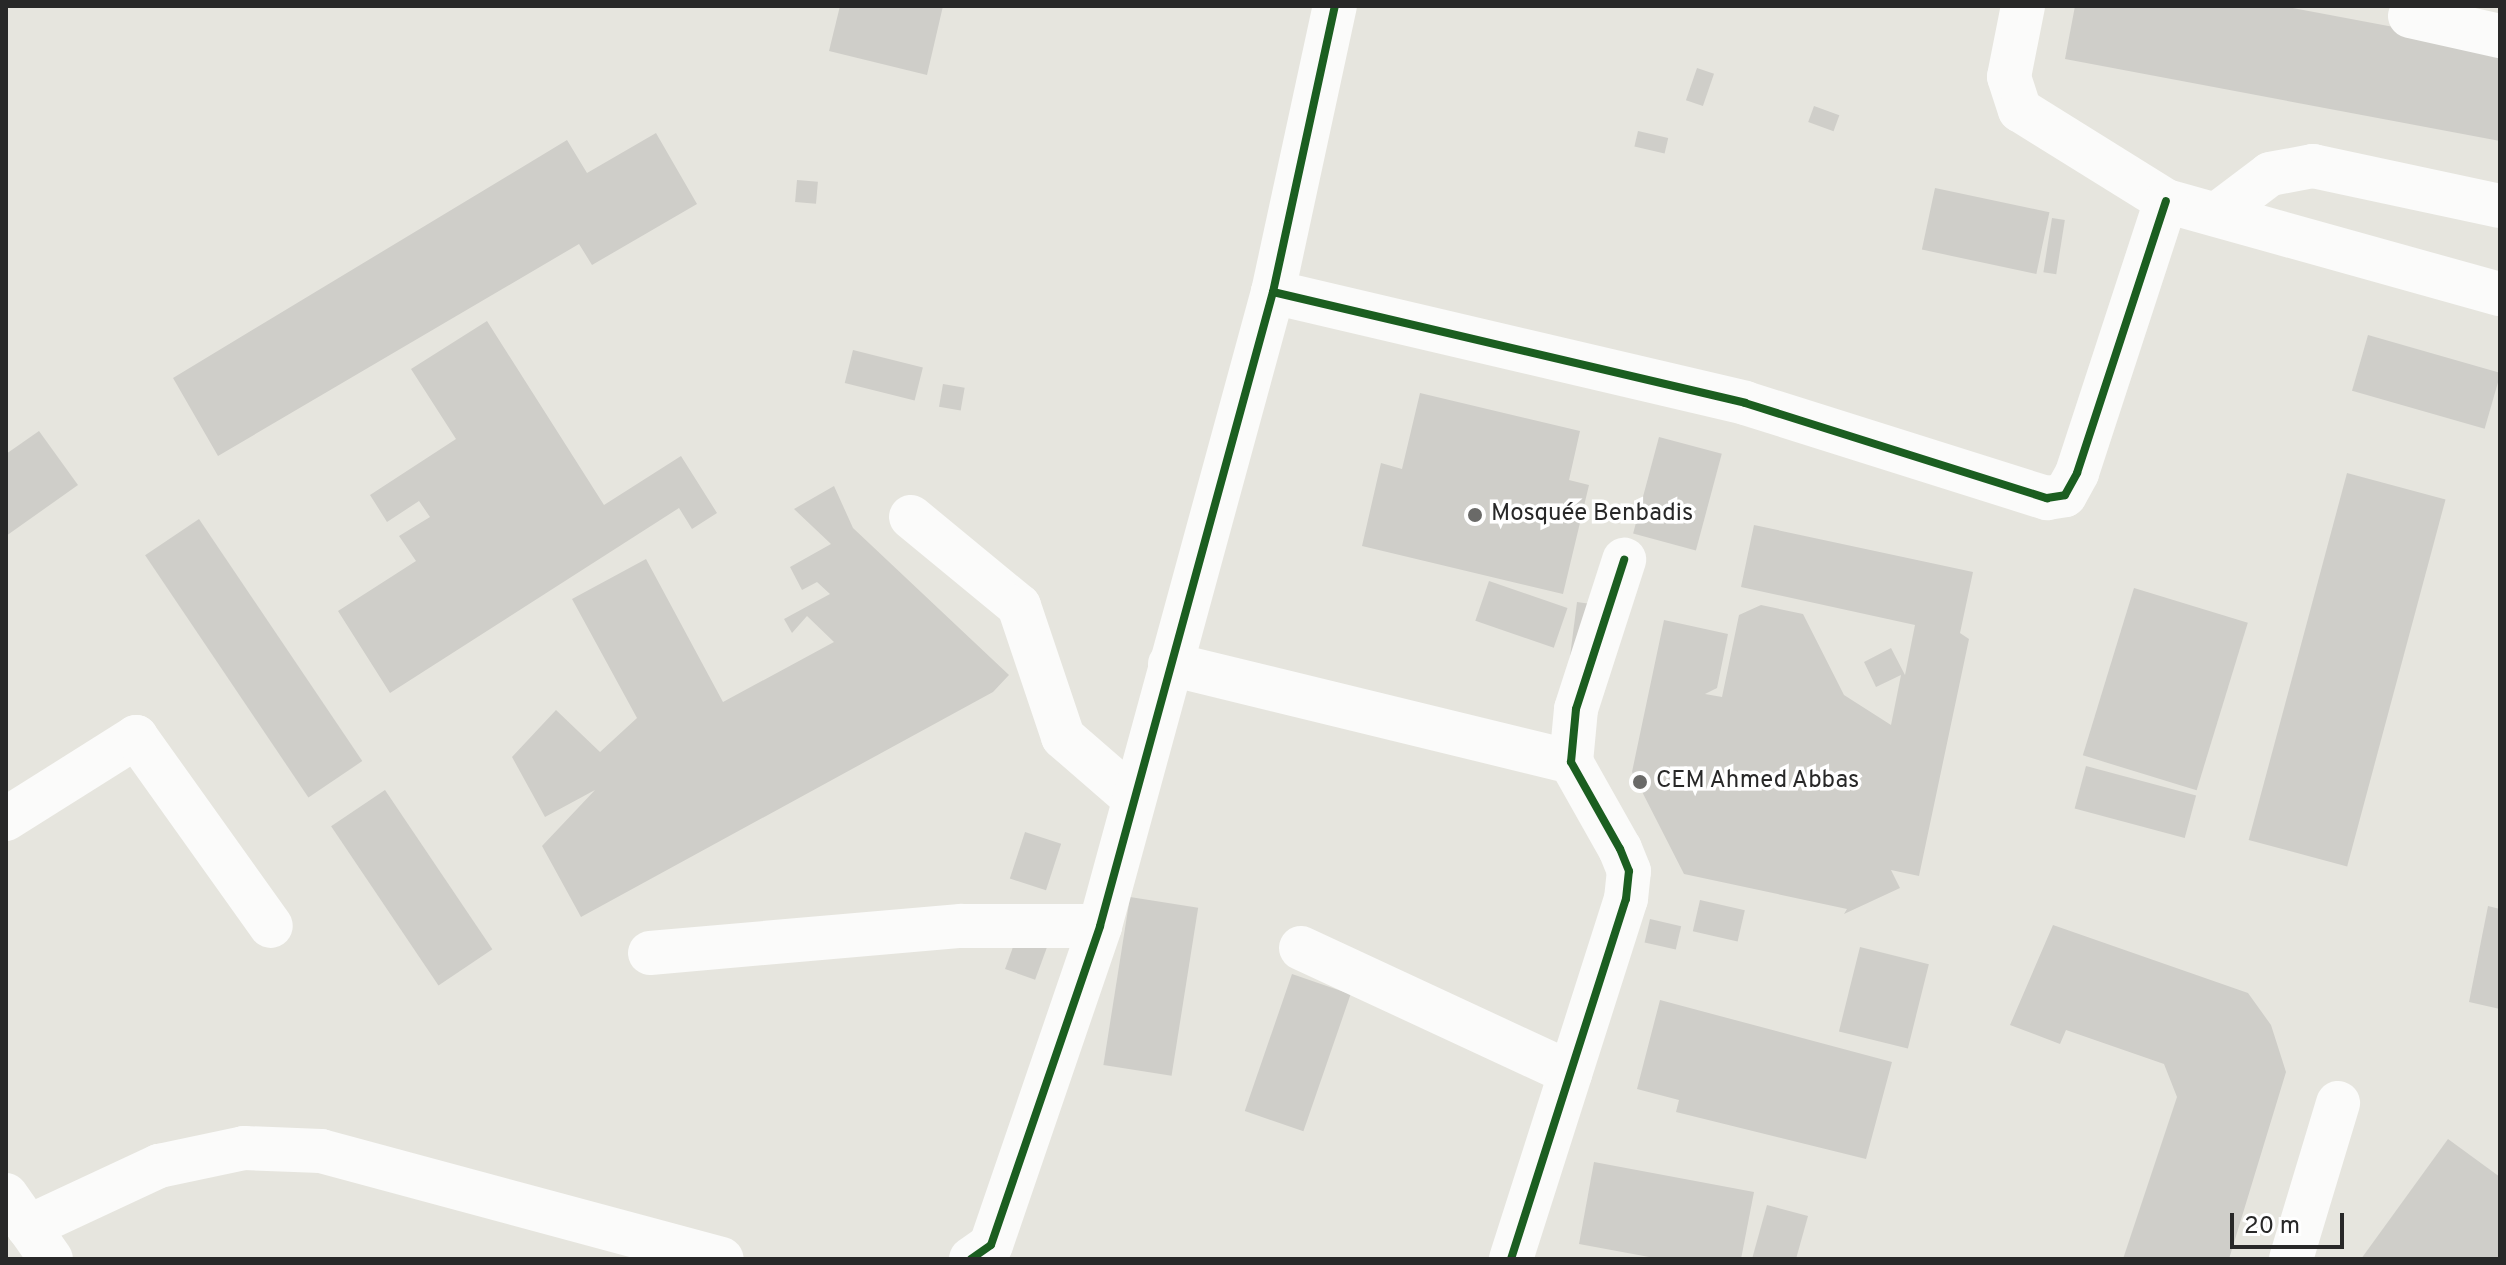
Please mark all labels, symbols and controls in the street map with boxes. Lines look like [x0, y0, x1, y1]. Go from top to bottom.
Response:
place label: Mosquée Benbadis [1491, 501, 1693, 529]
marker: Mosquée Benbadis [1466, 506, 1484, 524]
place label: CEM Ahmed Abbas [1656, 768, 1861, 796]
marker: CEM Ahmed Abbas [1631, 773, 1649, 791]
scale bar [2234, 1197, 2348, 1247]
text: 20 m [2244, 1212, 2300, 1242]

